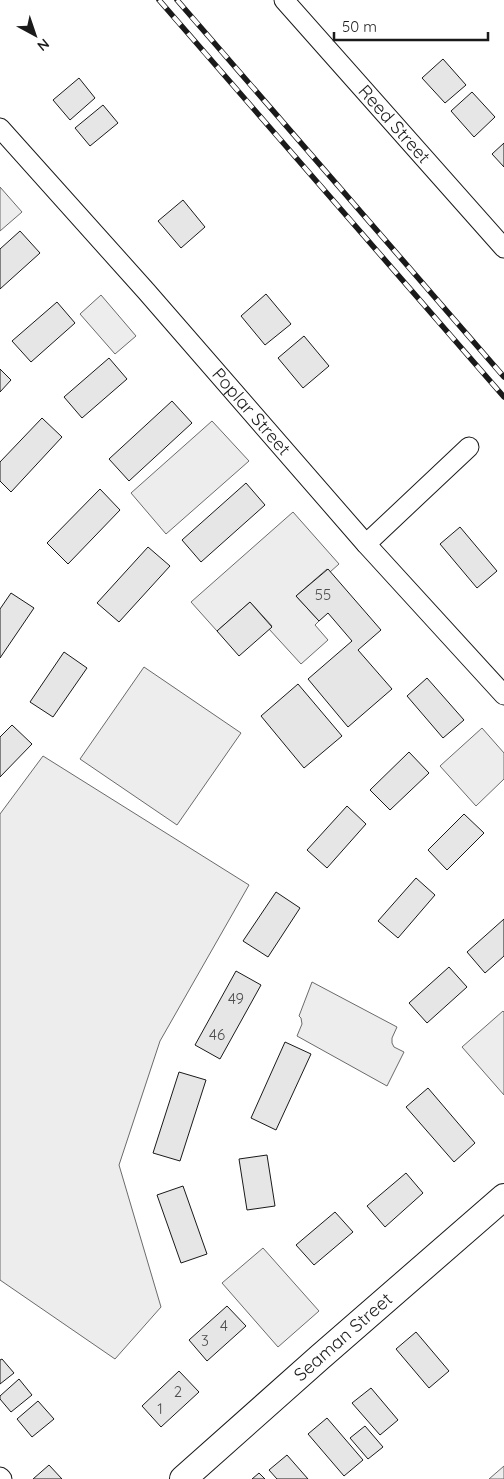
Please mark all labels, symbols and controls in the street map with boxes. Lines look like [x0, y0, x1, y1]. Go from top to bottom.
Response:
north arrow [10, 10, 60, 60]
scale bar [334, 10, 488, 42]
text: 50 m [342, 17, 377, 36]
text: N [34, 35, 53, 55]
street label: Reed Street [354, 80, 435, 168]
street label: Poplar Street [207, 363, 296, 460]
house number: 55 [315, 585, 331, 604]
house number: 49 [228, 989, 244, 1008]
house number: 46 [209, 1025, 225, 1044]
street label: Seaman Street [289, 1288, 397, 1386]
house number: 4 [220, 1316, 228, 1335]
house number: 3 [201, 1331, 209, 1350]
house number: 2 [174, 1382, 182, 1401]
house number: 1 [157, 1399, 163, 1418]

